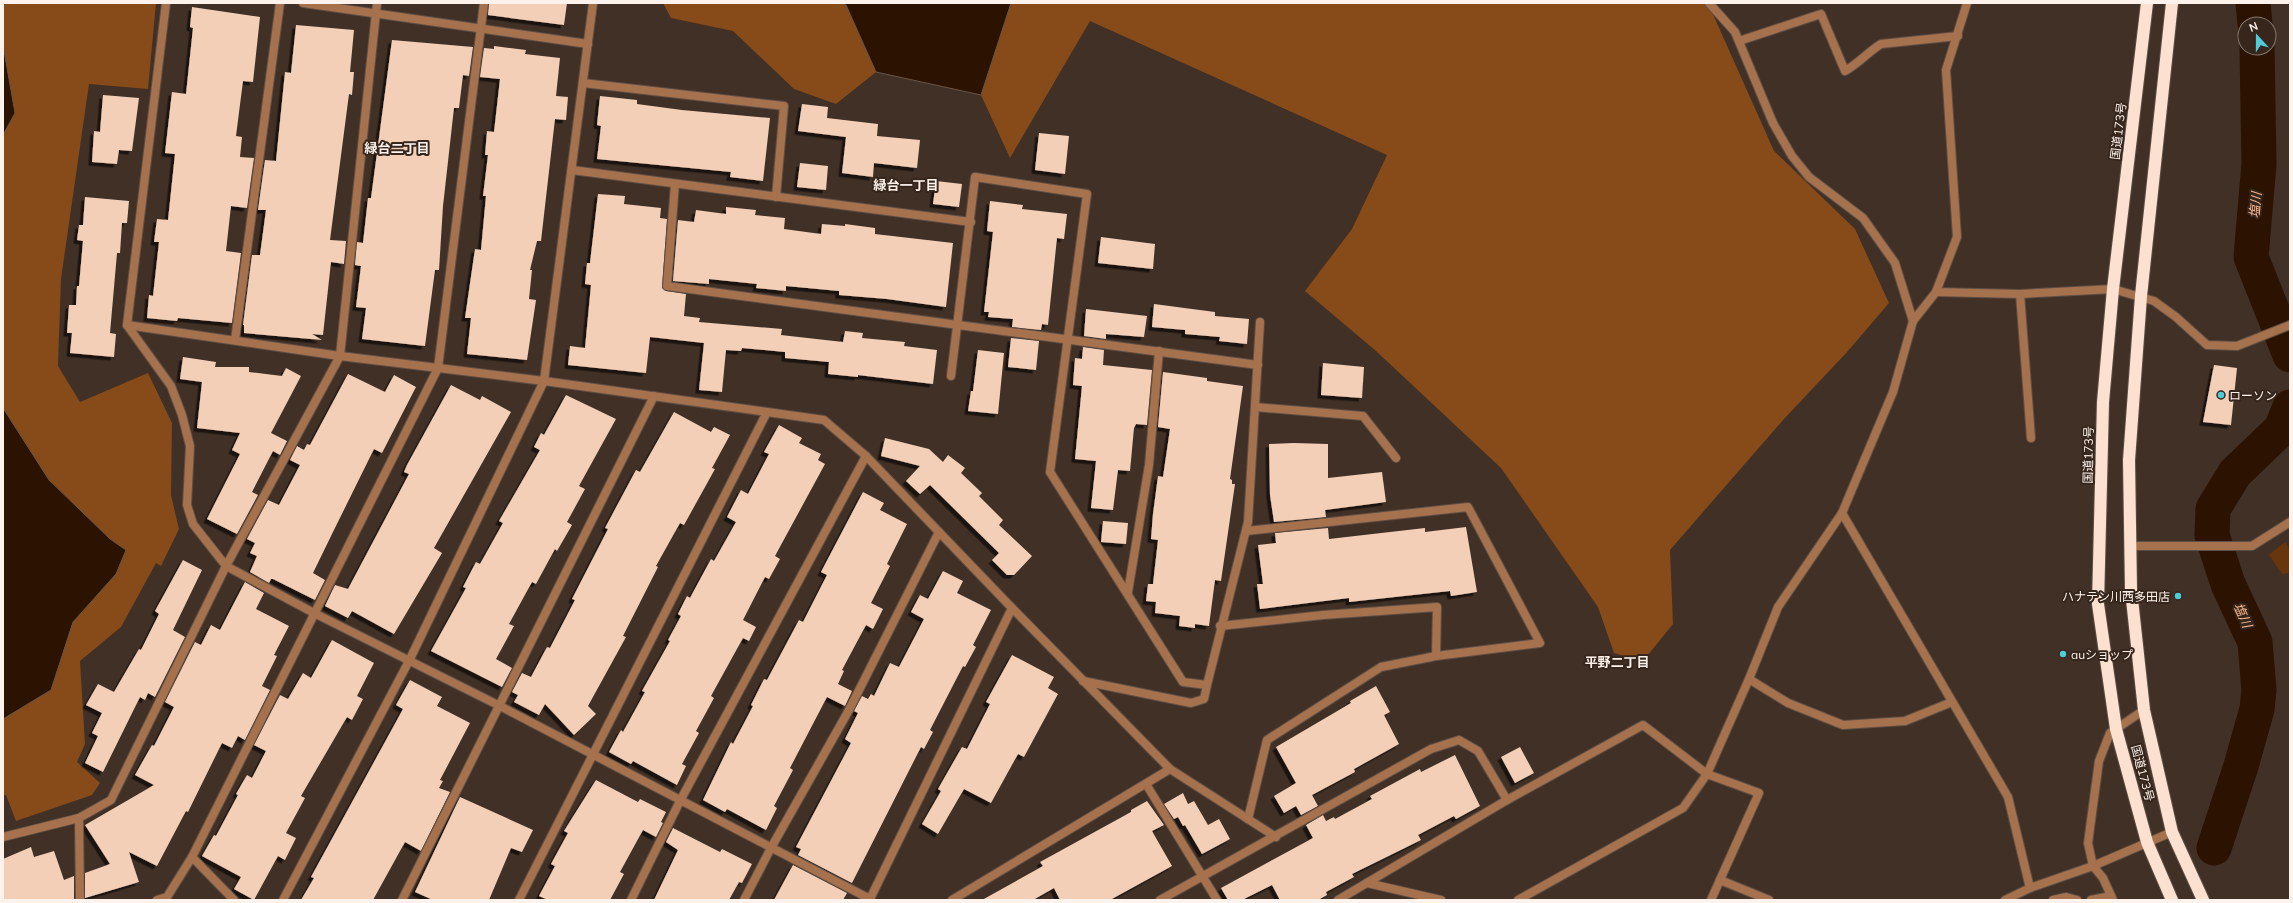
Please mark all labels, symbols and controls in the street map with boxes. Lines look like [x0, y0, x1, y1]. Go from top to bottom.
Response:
north arrow [2237, 16, 2277, 56]
text: N [2247, 19, 2260, 35]
street label: 国道173号 [2107, 101, 2129, 161]
district label: 緑台二丁目 [363, 140, 430, 156]
district label: 緑台一丁目 [872, 177, 939, 193]
water label: 塩川 [2246, 189, 2264, 219]
place label: ローソン [2229, 388, 2277, 403]
marker: ローソン [2216, 390, 2226, 400]
street label: 国道173号 [2080, 426, 2096, 484]
place label: ハナテン川西多田店 [2062, 589, 2170, 604]
marker: ハナテン川西多田店 [2173, 591, 2183, 601]
water label: 塩川 [2230, 600, 2256, 632]
place label: auショップ [2071, 647, 2133, 662]
marker: auショップ [2058, 649, 2068, 659]
district label: 平野二丁目 [1584, 654, 1650, 670]
street label: 国道173号 [2128, 743, 2158, 803]

